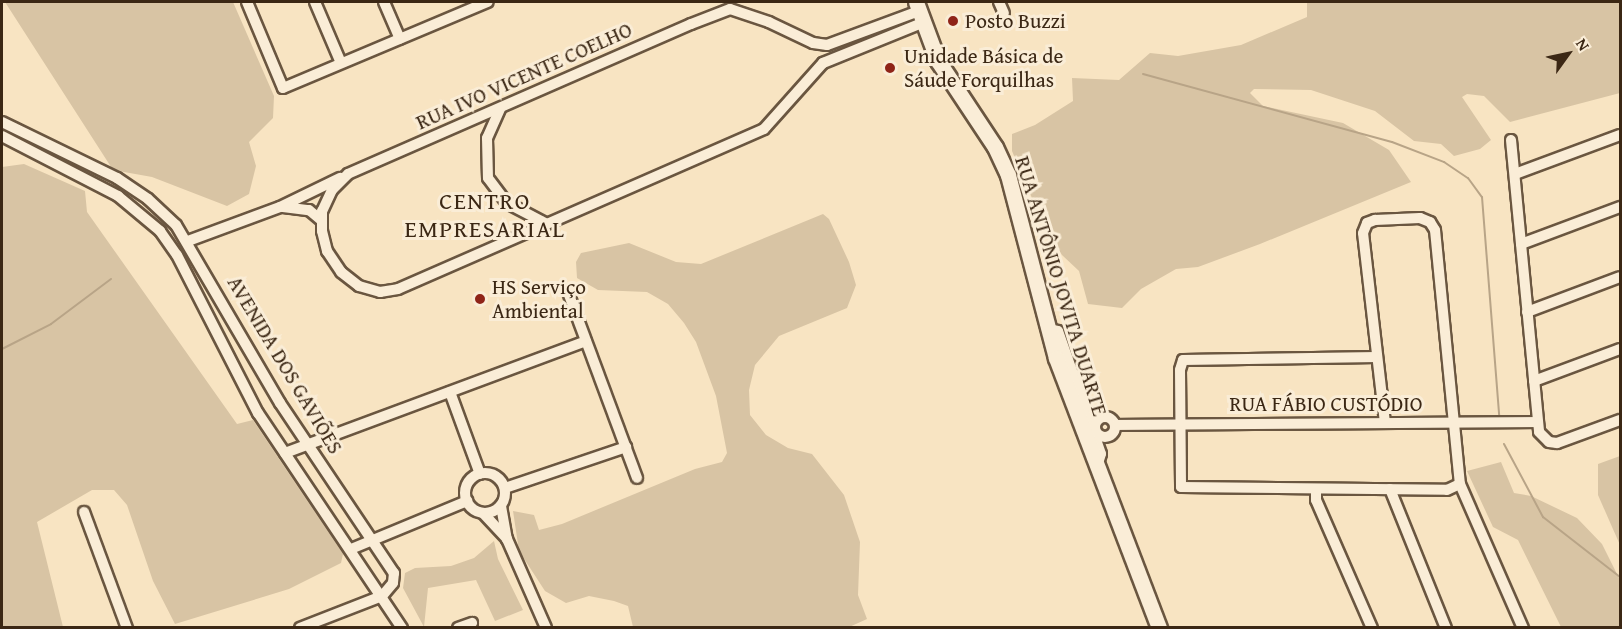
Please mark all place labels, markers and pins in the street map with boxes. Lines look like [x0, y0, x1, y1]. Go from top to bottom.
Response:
place label: Posto Buzzi [965, 8, 1066, 34]
marker: Posto Buzzi [946, 14, 960, 28]
place label: Unidade Básica de Sáude Forquilhas [904, 43, 1063, 93]
marker: Unidade Básica de Sáude Forquilhas [881, 59, 899, 77]
place label: HS Serviço Ambiental [492, 274, 586, 324]
marker: HS Serviço Ambiental [473, 292, 487, 306]

